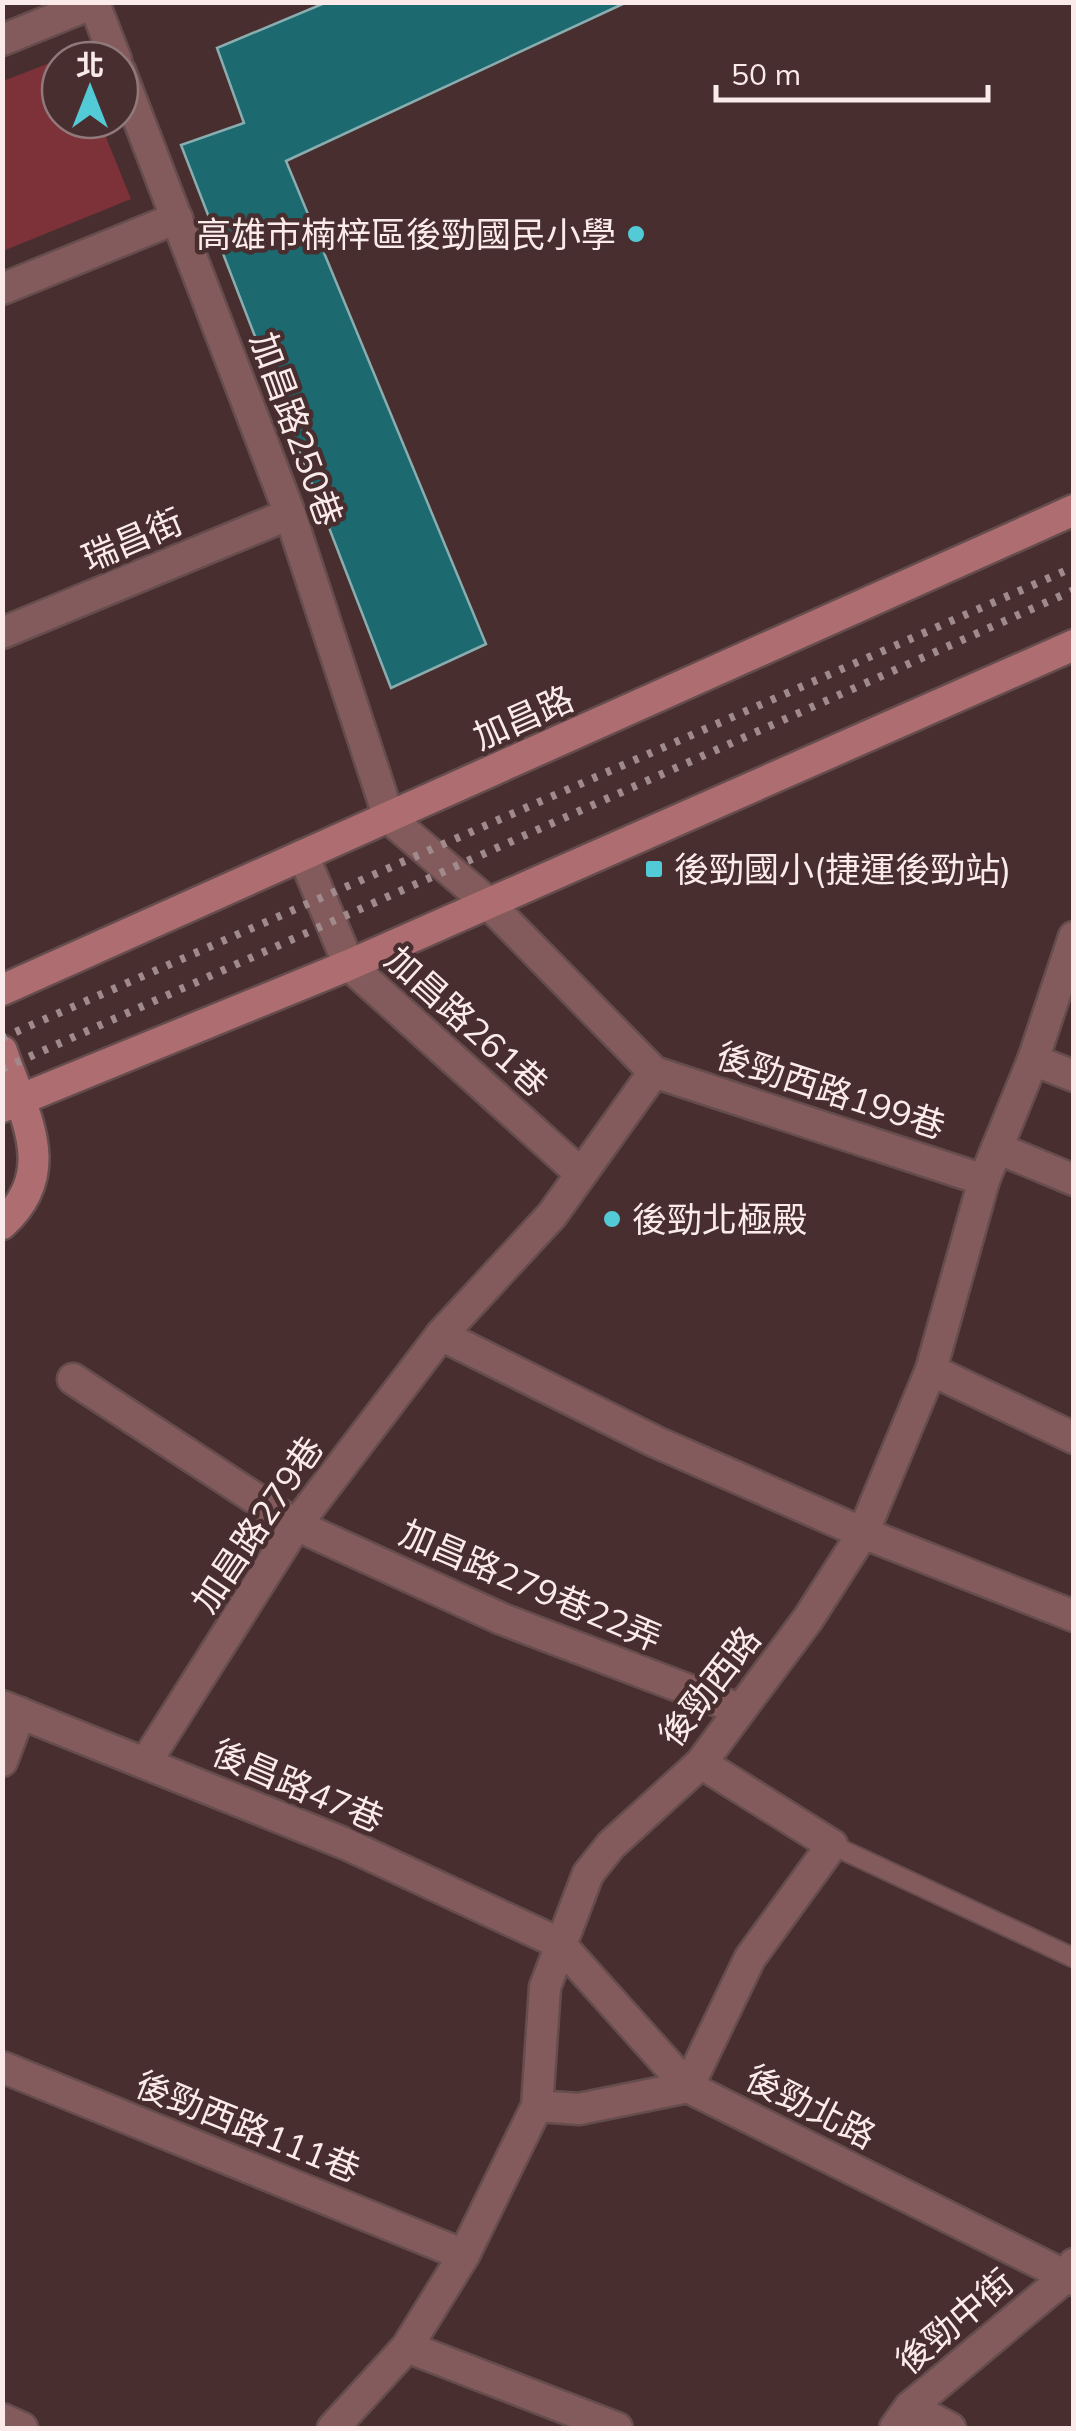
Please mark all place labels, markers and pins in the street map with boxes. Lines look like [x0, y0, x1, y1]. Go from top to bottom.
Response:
place label: 高雄市楠梓區後勁國民小學 [196, 212, 616, 256]
marker: 高雄市楠梓區後勁國民小學 [625, 223, 647, 245]
place label: 後勁國小(捷運後勁站) [674, 847, 1011, 891]
marker: 後勁國小(捷運後勁站) [643, 858, 665, 880]
place label: 後勁北極殿 [632, 1197, 807, 1241]
marker: 後勁北極殿 [601, 1208, 623, 1230]

